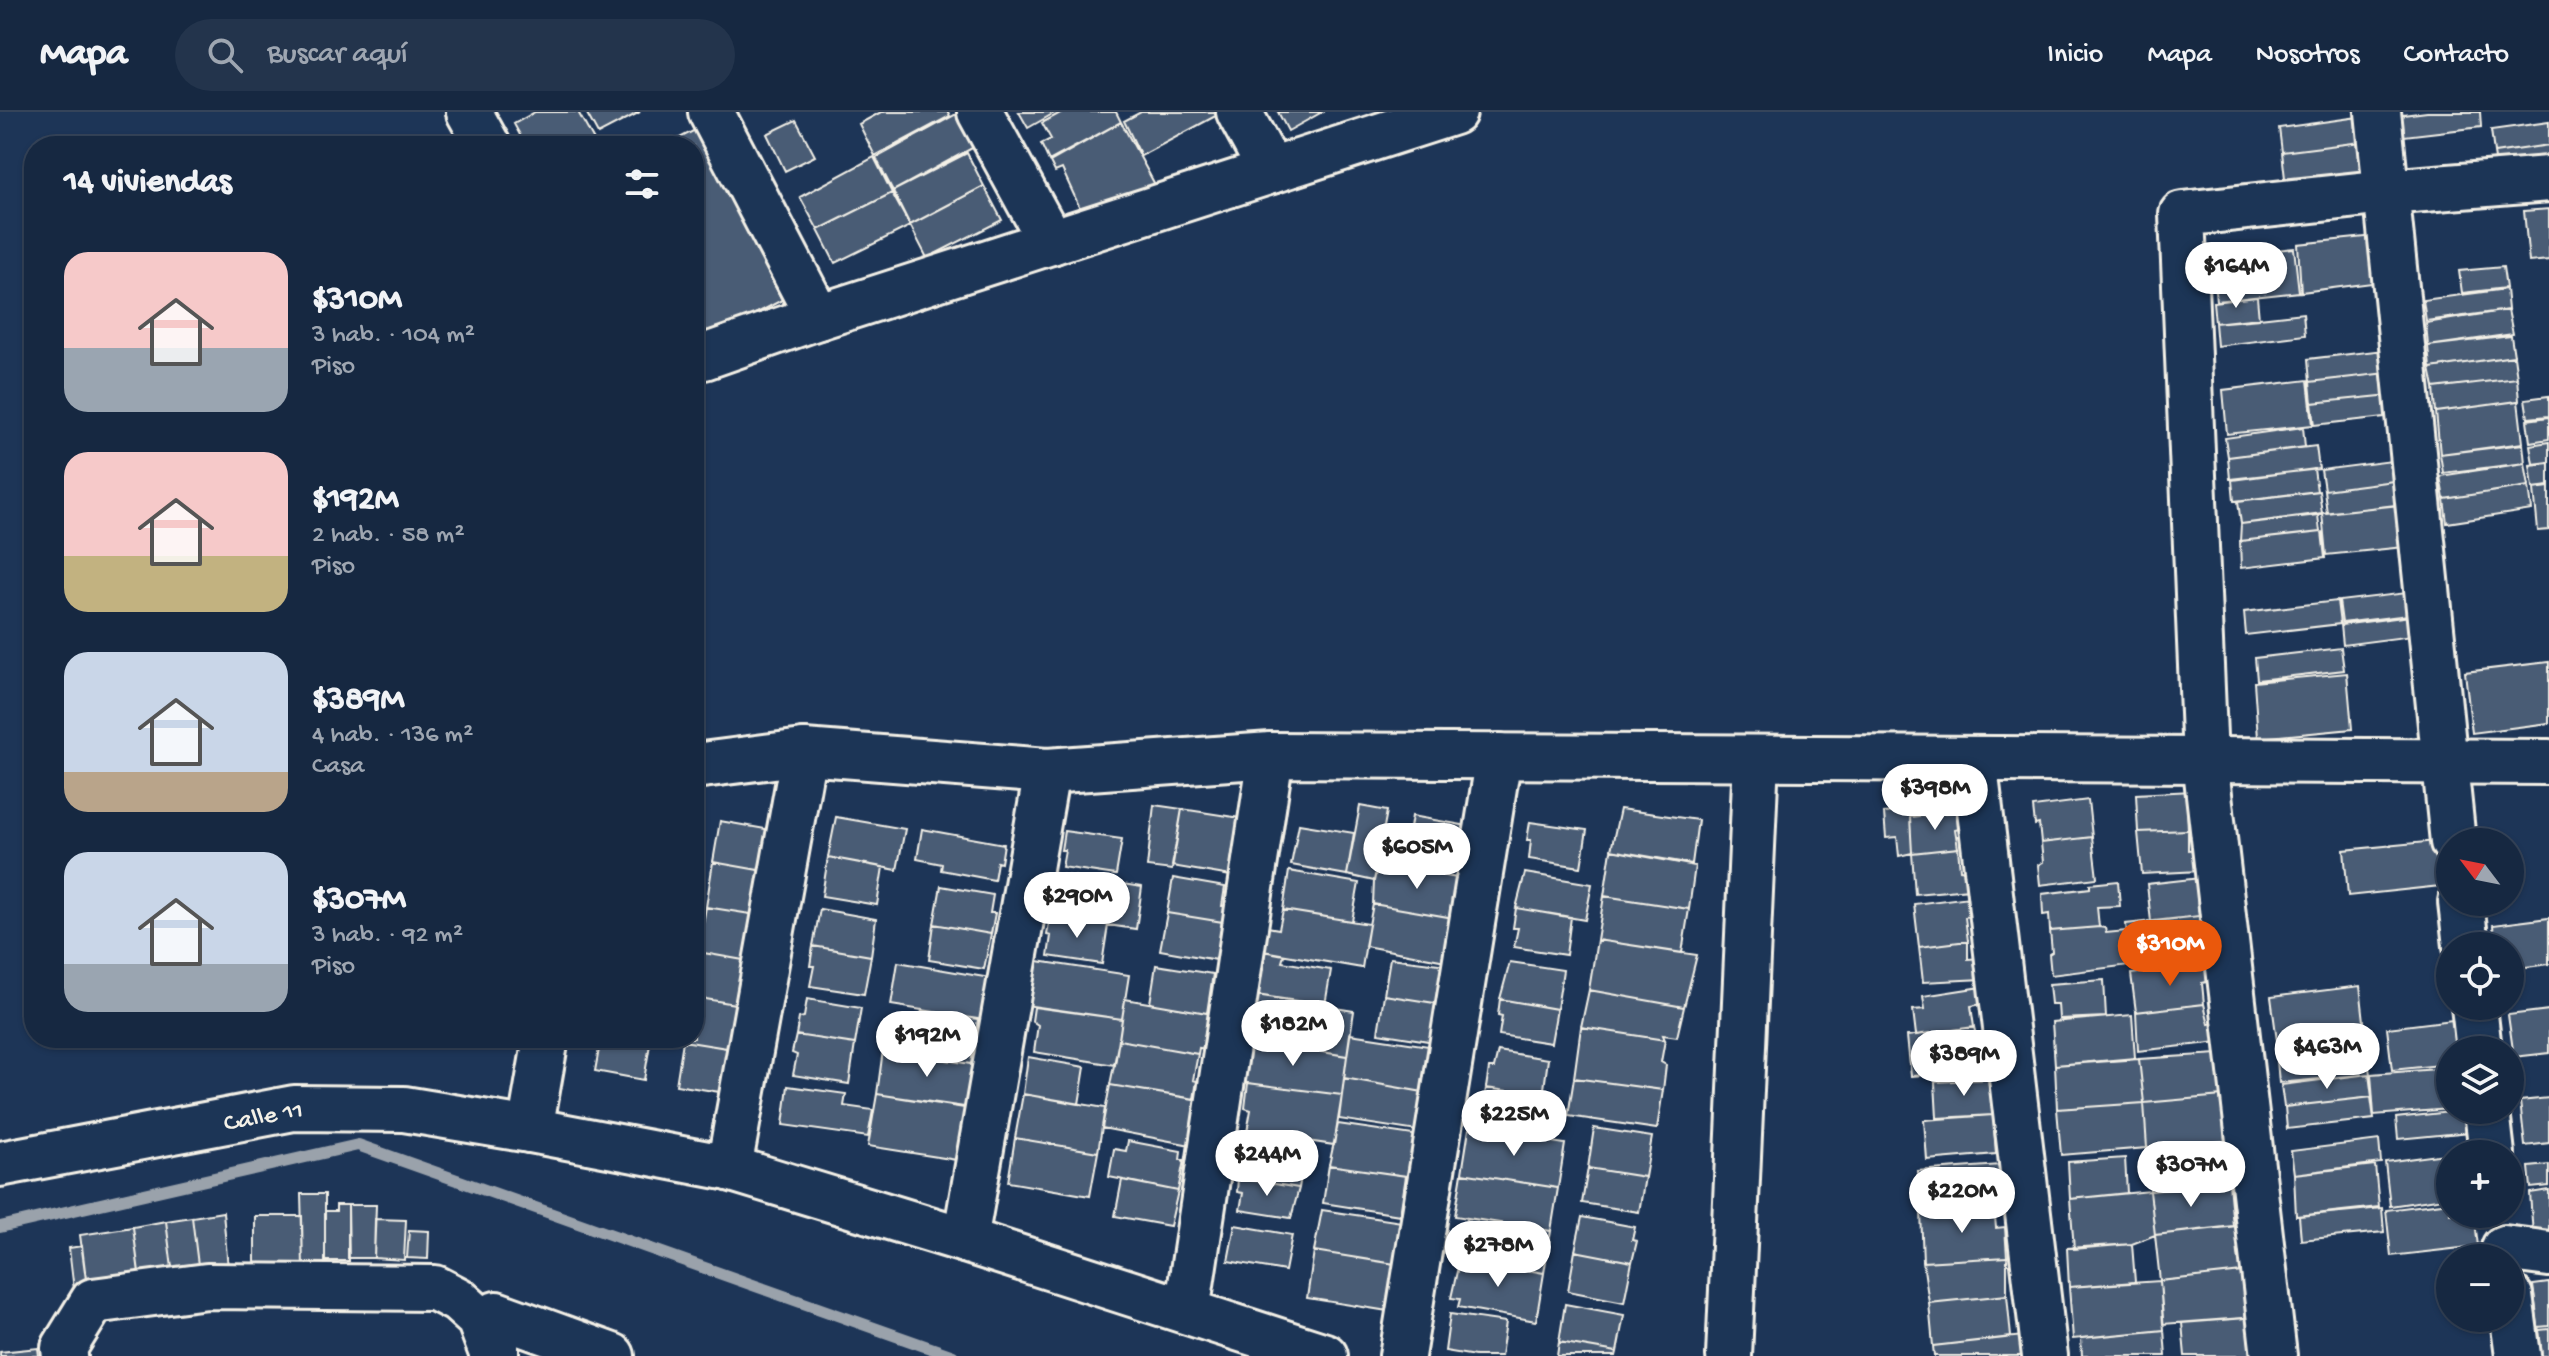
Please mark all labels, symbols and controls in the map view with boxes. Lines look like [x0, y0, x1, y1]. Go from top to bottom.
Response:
search box [175, 19, 735, 91]
text: Mapa [40, 33, 127, 77]
icon: search [203, 33, 247, 77]
text: Buscar aquí [267, 38, 407, 73]
text: Inicio [2047, 39, 2103, 72]
text: Mapa [2147, 39, 2212, 72]
text: Nosotros [2256, 39, 2360, 72]
text: Contacto [2404, 39, 2509, 72]
icon: filters [620, 162, 664, 206]
text: 14 viviendas [64, 164, 232, 204]
pin: $164M [2180, 242, 2292, 310]
text: $164M [2203, 252, 2269, 283]
text: $310M [312, 281, 402, 321]
icon: home [128, 284, 224, 380]
text: 3 hab. · 104 m² [312, 321, 475, 352]
text: Piso [312, 352, 355, 383]
text: $192M [312, 481, 398, 521]
icon: home [128, 484, 224, 580]
text: 2 hab. · 58 m² [312, 521, 465, 552]
text: Piso [312, 552, 355, 583]
text: $389M [312, 681, 404, 721]
icon: home [128, 684, 224, 780]
text: 4 hab. · 136 m² [312, 721, 473, 752]
text: Casa [312, 752, 365, 783]
pin: $398M [1879, 764, 1991, 832]
text: $398M [1900, 774, 1970, 805]
pin: $605M [1361, 823, 1473, 891]
north arrow [2436, 828, 2524, 916]
map controls [2436, 828, 2524, 1332]
text: $605M [1381, 833, 1453, 864]
pin: $290M [1021, 872, 1133, 940]
text: $307M [312, 881, 406, 921]
text: $290M [1042, 882, 1112, 913]
icon: home [128, 884, 224, 980]
pin: $310M [2114, 920, 2226, 988]
text: 3 hab. · 92 m² [312, 921, 463, 952]
text: $310M [2136, 930, 2204, 961]
button: locate [2436, 932, 2524, 1020]
text: Piso [312, 952, 355, 983]
pin: $182M [1237, 1000, 1349, 1068]
text: $182M [1259, 1010, 1327, 1041]
pin: $192M [871, 1011, 983, 1079]
text: $192M [894, 1021, 960, 1052]
pin: $463M [2271, 1023, 2383, 1091]
pin: $389M [1908, 1030, 2020, 1098]
text: $463M [2293, 1033, 2361, 1064]
button: layers [2436, 1036, 2524, 1124]
text: $389M [1929, 1040, 1999, 1071]
pin: $225M [1458, 1090, 1570, 1158]
street label: Calle 11 [222, 1097, 303, 1141]
text: $225M [1480, 1100, 1548, 1131]
pin: $244M [1211, 1130, 1323, 1198]
text: $244M [1233, 1140, 1301, 1171]
button: + [2436, 1140, 2524, 1228]
pin: $307M [2135, 1141, 2247, 1209]
text: $307M [2155, 1151, 2227, 1182]
pin: $220M [1906, 1167, 2018, 1235]
text: $220M [1927, 1177, 1997, 1208]
pin: $278M [1442, 1221, 1554, 1289]
text: $278M [1463, 1231, 1533, 1262]
button: − [2436, 1244, 2524, 1332]

